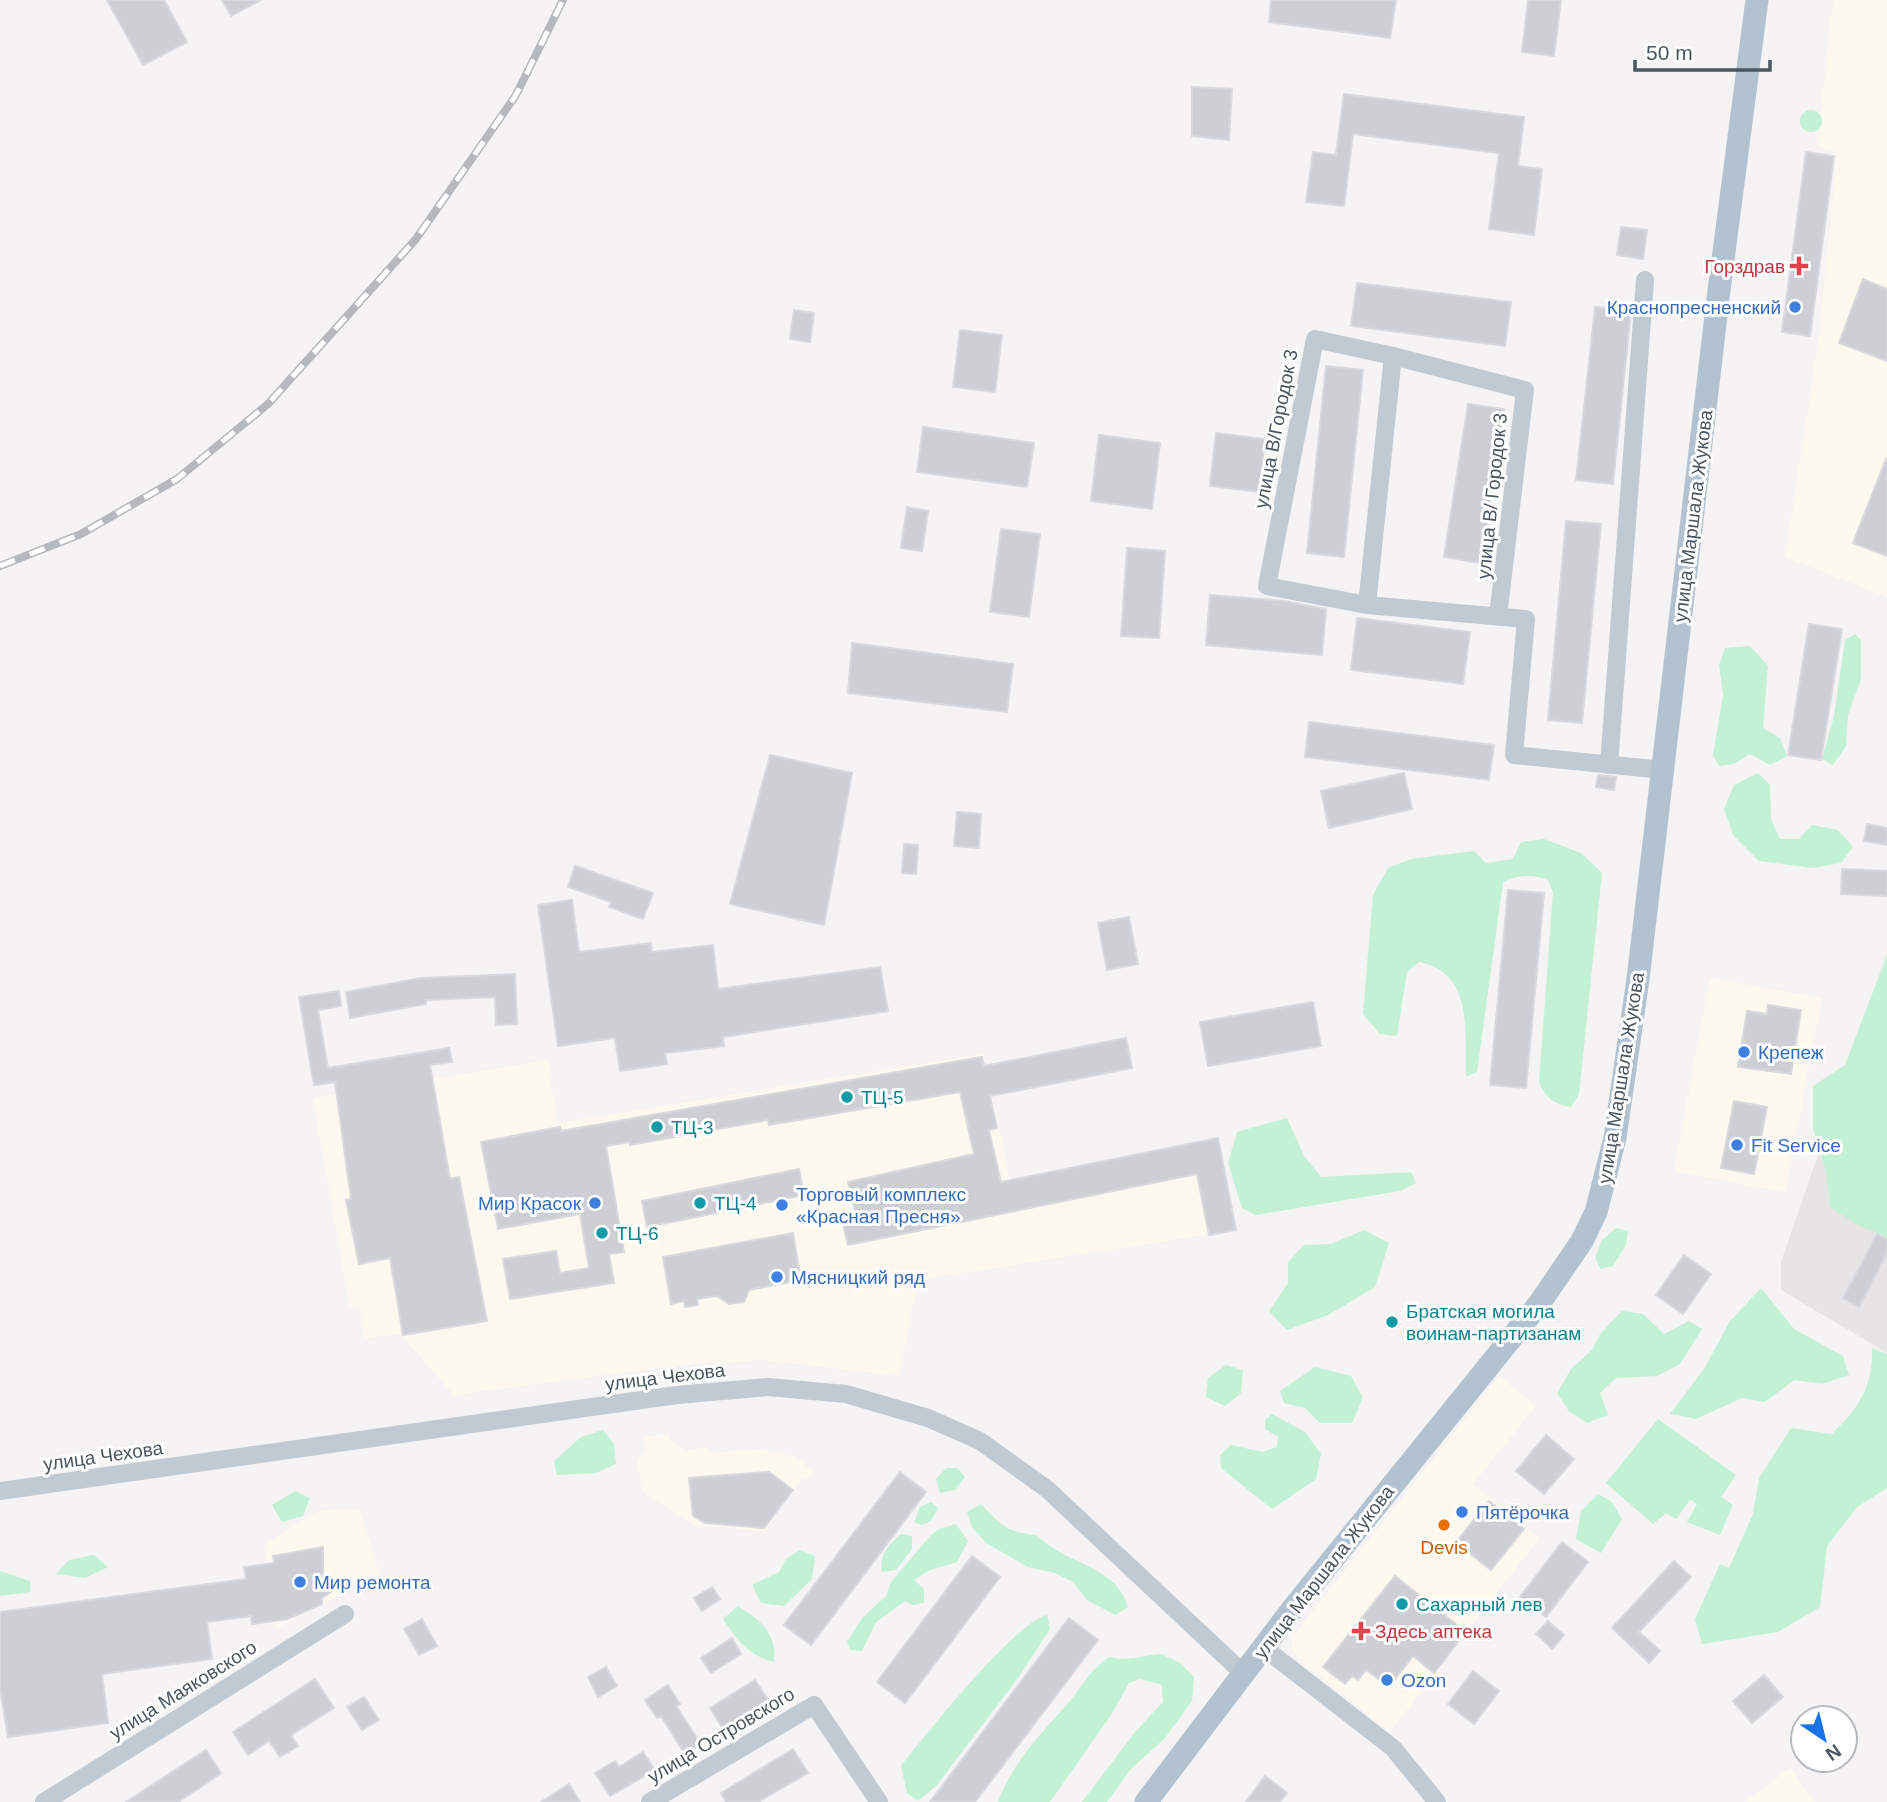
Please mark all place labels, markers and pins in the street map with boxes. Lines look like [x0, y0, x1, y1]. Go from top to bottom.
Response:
place label: Горздрав [1704, 256, 1785, 277]
marker: Горздрав [1791, 258, 1807, 274]
place label: Краснопресненский [1607, 297, 1781, 318]
marker: Краснопресненский [1787, 299, 1803, 315]
place label: Крепеж [1758, 1042, 1824, 1063]
marker: Крепеж [1736, 1044, 1752, 1060]
place label: ТЦ-5 [861, 1087, 904, 1108]
marker: ТЦ-5 [839, 1089, 855, 1105]
place label: ТЦ-3 [671, 1117, 714, 1138]
marker: ТЦ-3 [649, 1119, 665, 1135]
place label: Fit Service [1751, 1135, 1841, 1156]
marker: Fit Service [1729, 1137, 1745, 1153]
place label: Торговый комплекс «Красная Пресня» [796, 1184, 966, 1227]
place label: Мир Красок [478, 1193, 582, 1214]
place label: ТЦ-4 [714, 1193, 757, 1214]
marker: Мир Красок [587, 1195, 603, 1211]
marker: ТЦ-4 [692, 1195, 708, 1211]
marker: Торговый комплекс «Красная Пресня» [774, 1197, 790, 1213]
place label: ТЦ-6 [616, 1223, 659, 1244]
marker: ТЦ-6 [594, 1225, 610, 1241]
place label: Мясницкий ряд [791, 1267, 925, 1288]
marker: Мясницкий ряд [769, 1269, 785, 1285]
place label: Братская могила воинам-партизанам [1406, 1301, 1581, 1344]
marker: Братская могила воинам-партизанам [1384, 1314, 1400, 1330]
place label: Пятёрочка [1476, 1502, 1570, 1523]
marker: Пятёрочка [1454, 1504, 1470, 1520]
marker: Devis [1436, 1517, 1452, 1533]
place label: Devis [1420, 1537, 1468, 1558]
place label: Мир ремонта [314, 1572, 431, 1593]
marker: Мир ремонта [292, 1574, 308, 1590]
place label: Сахарный лев [1416, 1594, 1543, 1615]
marker: Сахарный лев [1394, 1596, 1410, 1612]
place label: Здесь аптека [1375, 1621, 1492, 1642]
marker: Здесь аптека [1353, 1623, 1369, 1639]
place label: Ozon [1401, 1670, 1446, 1691]
marker: Ozon [1379, 1672, 1395, 1688]

